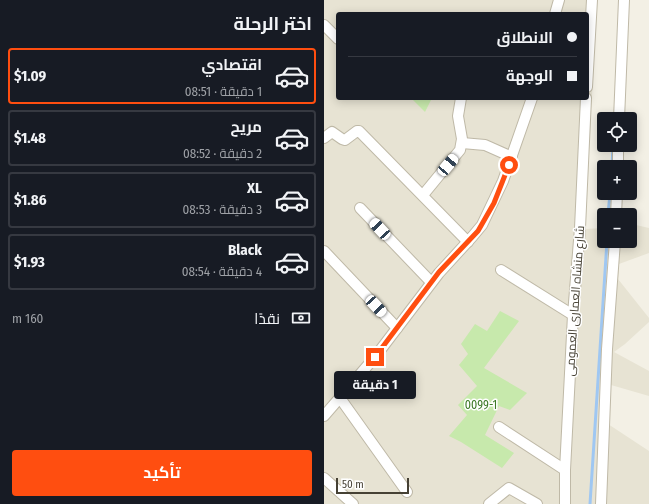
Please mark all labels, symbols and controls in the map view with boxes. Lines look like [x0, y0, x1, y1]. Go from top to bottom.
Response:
text: اختر الرحلة [233, 13, 312, 35]
text: الانطلاق [497, 29, 553, 47]
text: اقتصادي [202, 56, 262, 74]
icon: car [274, 58, 310, 94]
text: $1.09 [14, 67, 46, 85]
text: الوجهة [506, 67, 553, 85]
text: 1 دقيقة · 08:51 [185, 84, 262, 99]
map controls [597, 112, 637, 248]
button: locate [597, 112, 637, 152]
text: مريح [230, 118, 262, 136]
icon: car [274, 120, 310, 156]
text: $1.48 [14, 129, 46, 147]
text: 2 دقيقة · 08:52 [183, 146, 262, 161]
car [436, 152, 460, 178]
route start [500, 156, 518, 174]
button: + [597, 160, 637, 200]
text: XL [247, 179, 262, 197]
icon: car [274, 182, 310, 218]
text: $1.86 [14, 191, 46, 209]
text: 3 دقيقة · 08:53 [183, 202, 262, 217]
button: − [597, 208, 637, 248]
car [367, 216, 393, 242]
street label: شارع منشاه العمارى العمومى [563, 225, 588, 377]
text: Black [228, 241, 262, 259]
icon: car [274, 244, 310, 280]
text: $1.93 [14, 253, 45, 271]
text: 4 دقيقة · 08:54 [182, 264, 262, 279]
car [363, 293, 389, 319]
icon: cash [290, 307, 312, 329]
text: نقدًا [254, 310, 280, 328]
text: 160 m [12, 311, 43, 326]
route end [366, 348, 384, 366]
callout: 1 دقيقة [334, 371, 416, 399]
text: 1 دقيقة [353, 377, 397, 392]
park label: 0099-1 [465, 398, 497, 412]
button: تأكيد [12, 450, 312, 496]
scale bar [336, 476, 409, 495]
text: 50 m [342, 478, 364, 491]

